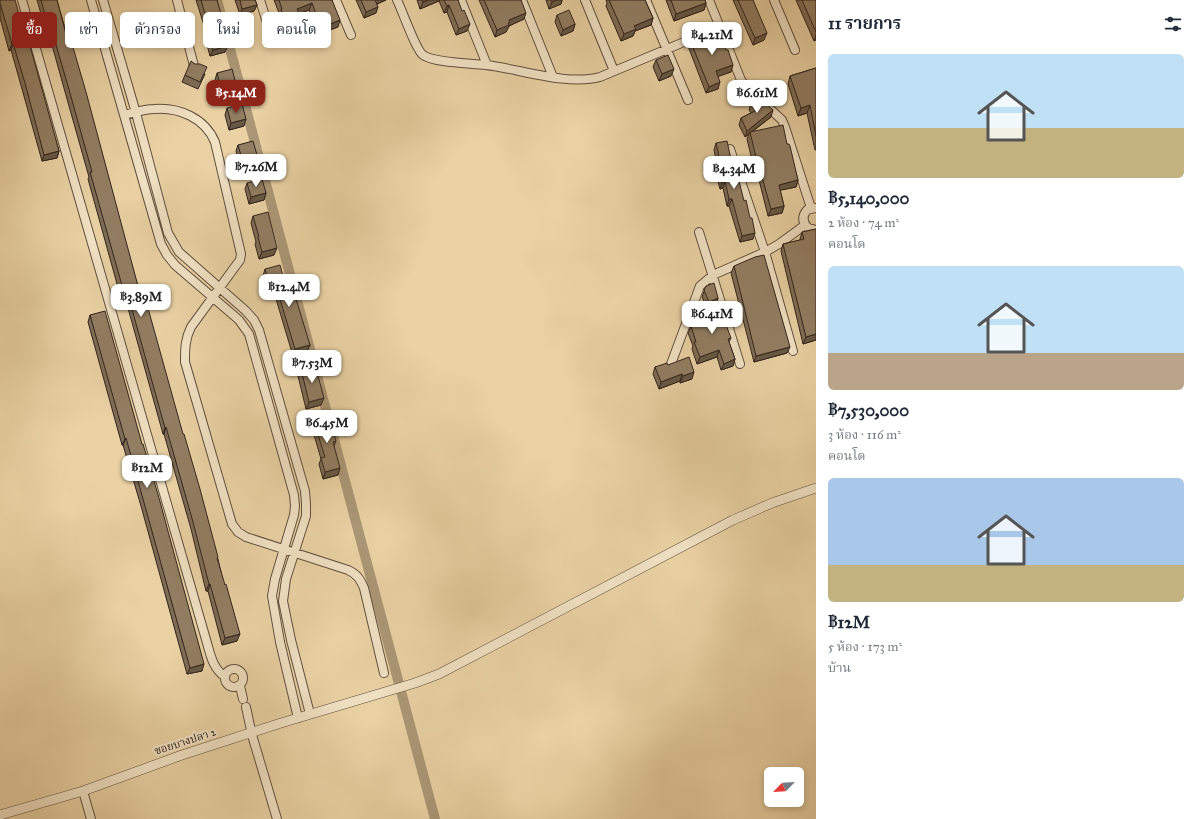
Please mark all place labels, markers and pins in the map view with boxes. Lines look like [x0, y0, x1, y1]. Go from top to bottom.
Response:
pin: ฿4.21M [679, 22, 745, 56]
pin: ฿5.14M [203, 80, 269, 114]
pin: ฿6.61M [724, 80, 790, 114]
pin: ฿7.26M [223, 154, 289, 188]
pin: ฿4.34M [701, 156, 767, 190]
pin: ฿12.4M [256, 274, 322, 308]
pin: ฿3.89M [108, 284, 174, 318]
pin: ฿6.41M [679, 301, 745, 335]
pin: ฿7.53M [279, 350, 345, 384]
pin: ฿6.45M [294, 410, 360, 444]
pin: ฿12M [123, 455, 171, 489]

